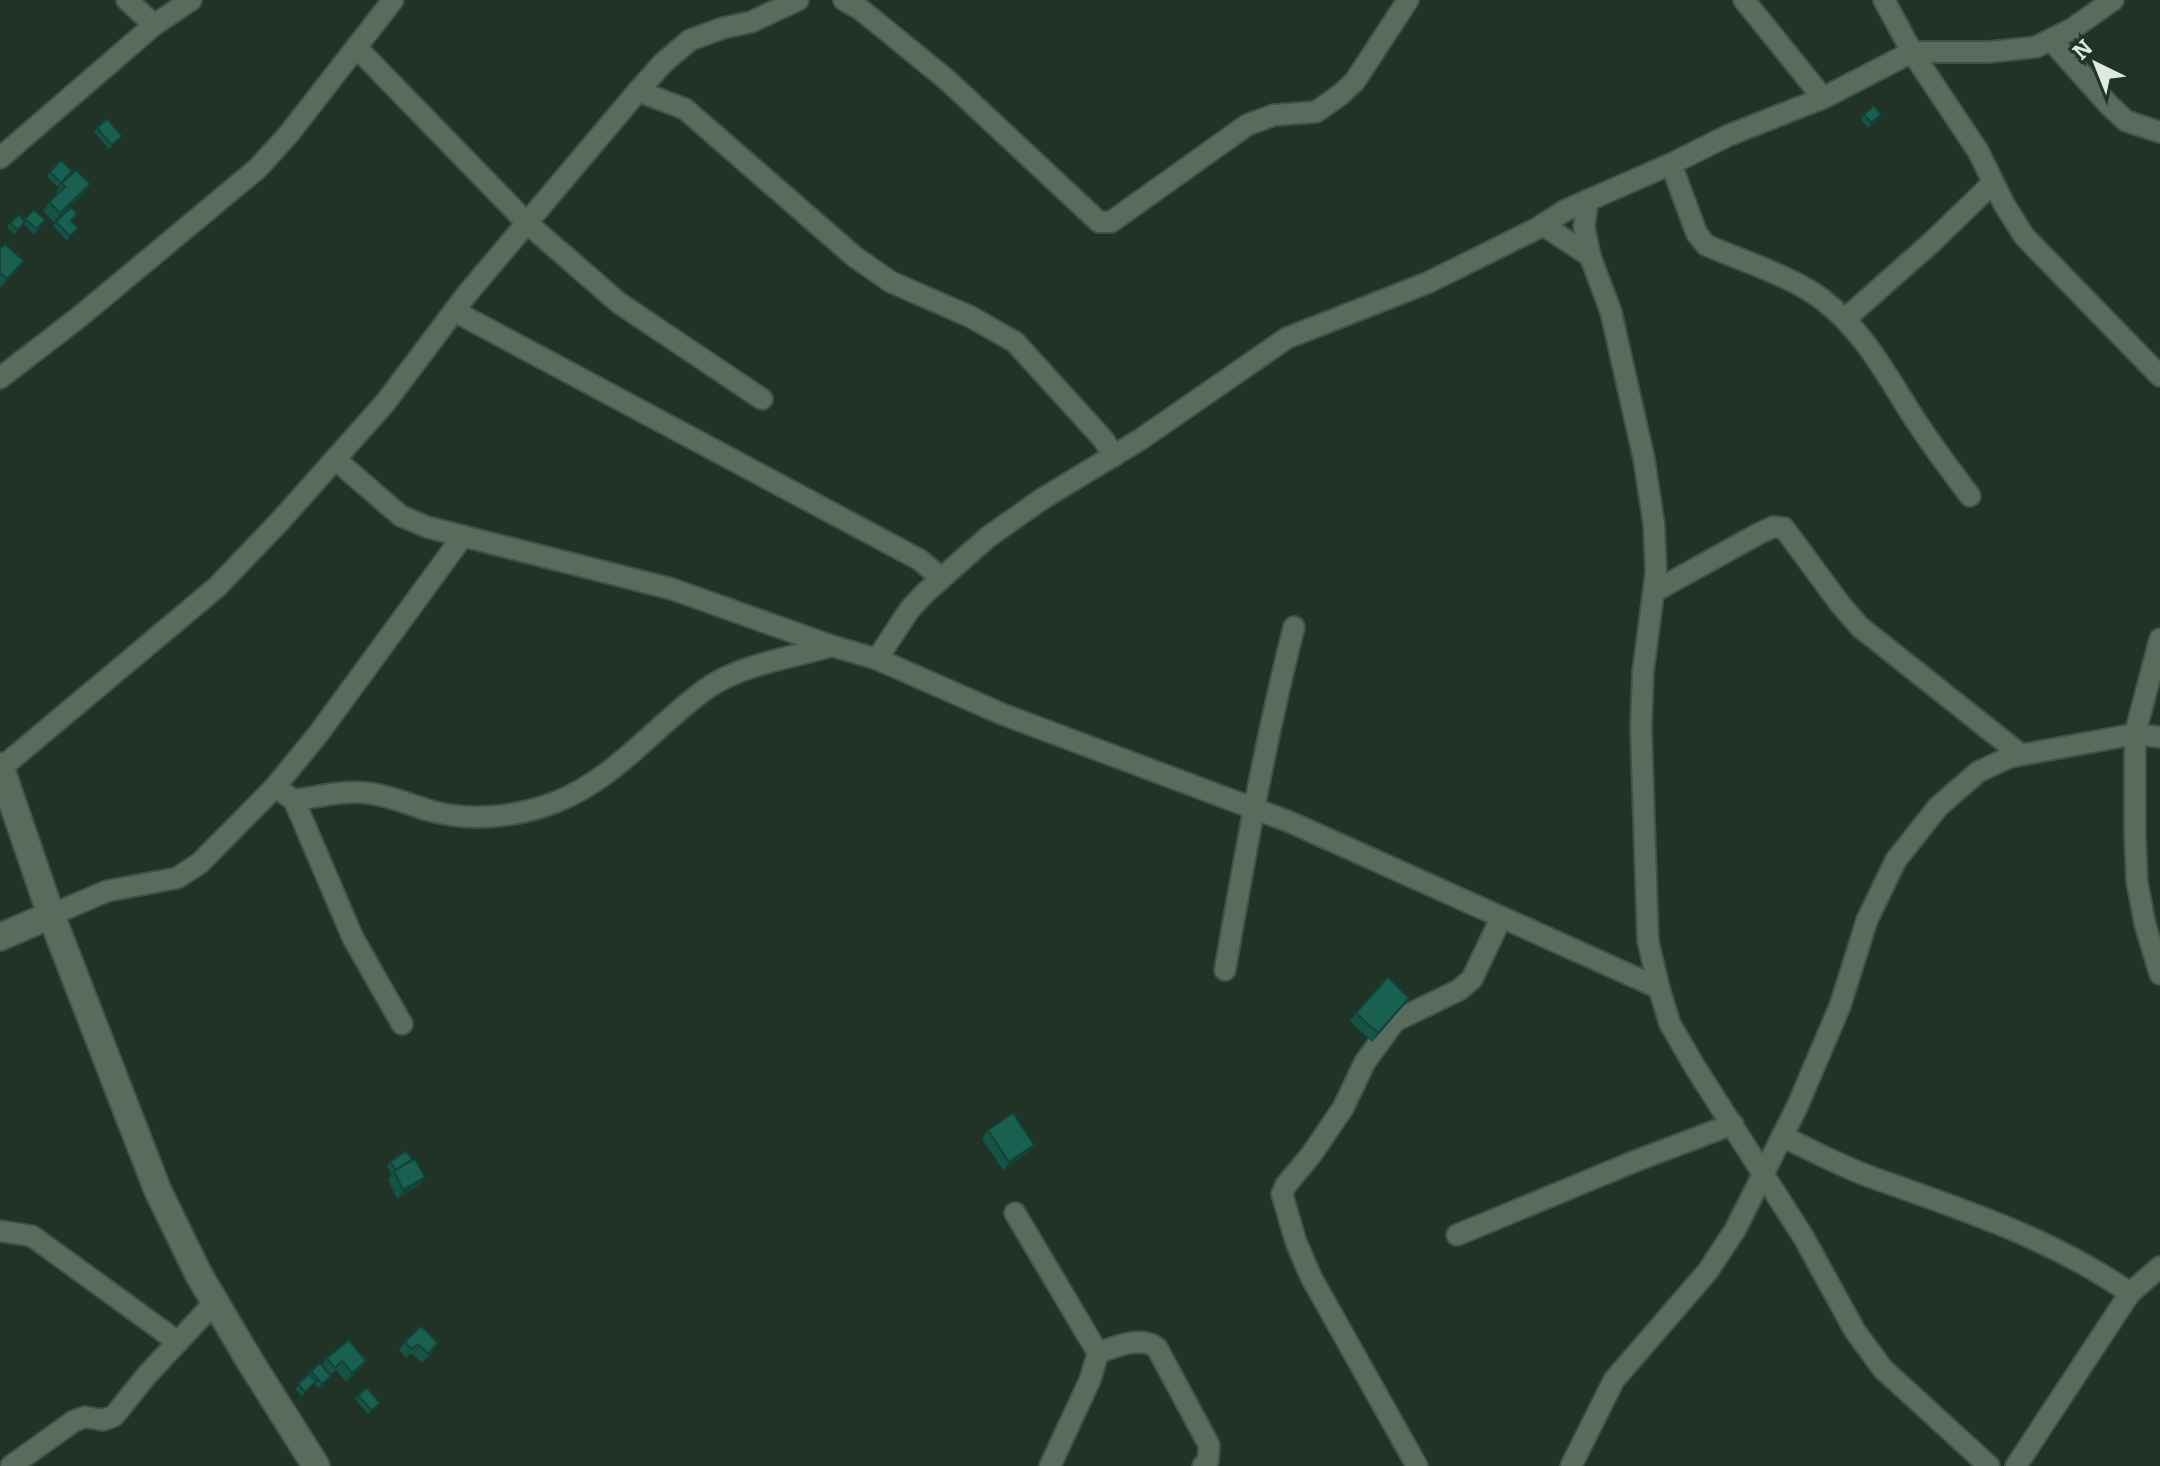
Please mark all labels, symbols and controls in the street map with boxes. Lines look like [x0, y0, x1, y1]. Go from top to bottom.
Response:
north arrow [2056, 24, 2136, 104]
text: N [2067, 34, 2098, 65]

